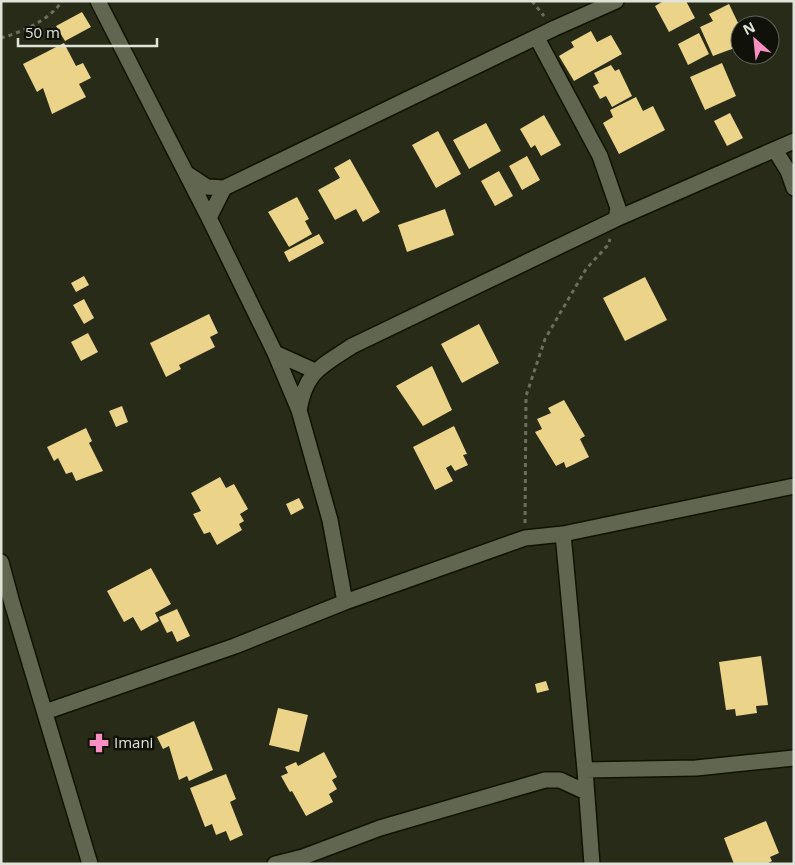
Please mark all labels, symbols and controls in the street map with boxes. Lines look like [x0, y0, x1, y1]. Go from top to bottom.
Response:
scale bar [18, 15, 156, 47]
north arrow [730, 15, 780, 65]
text: N [739, 17, 758, 39]
text: 50 m [25, 22, 60, 42]
pharmacy icon: Imani [88, 732, 110, 754]
place label: Imani [114, 732, 153, 752]

